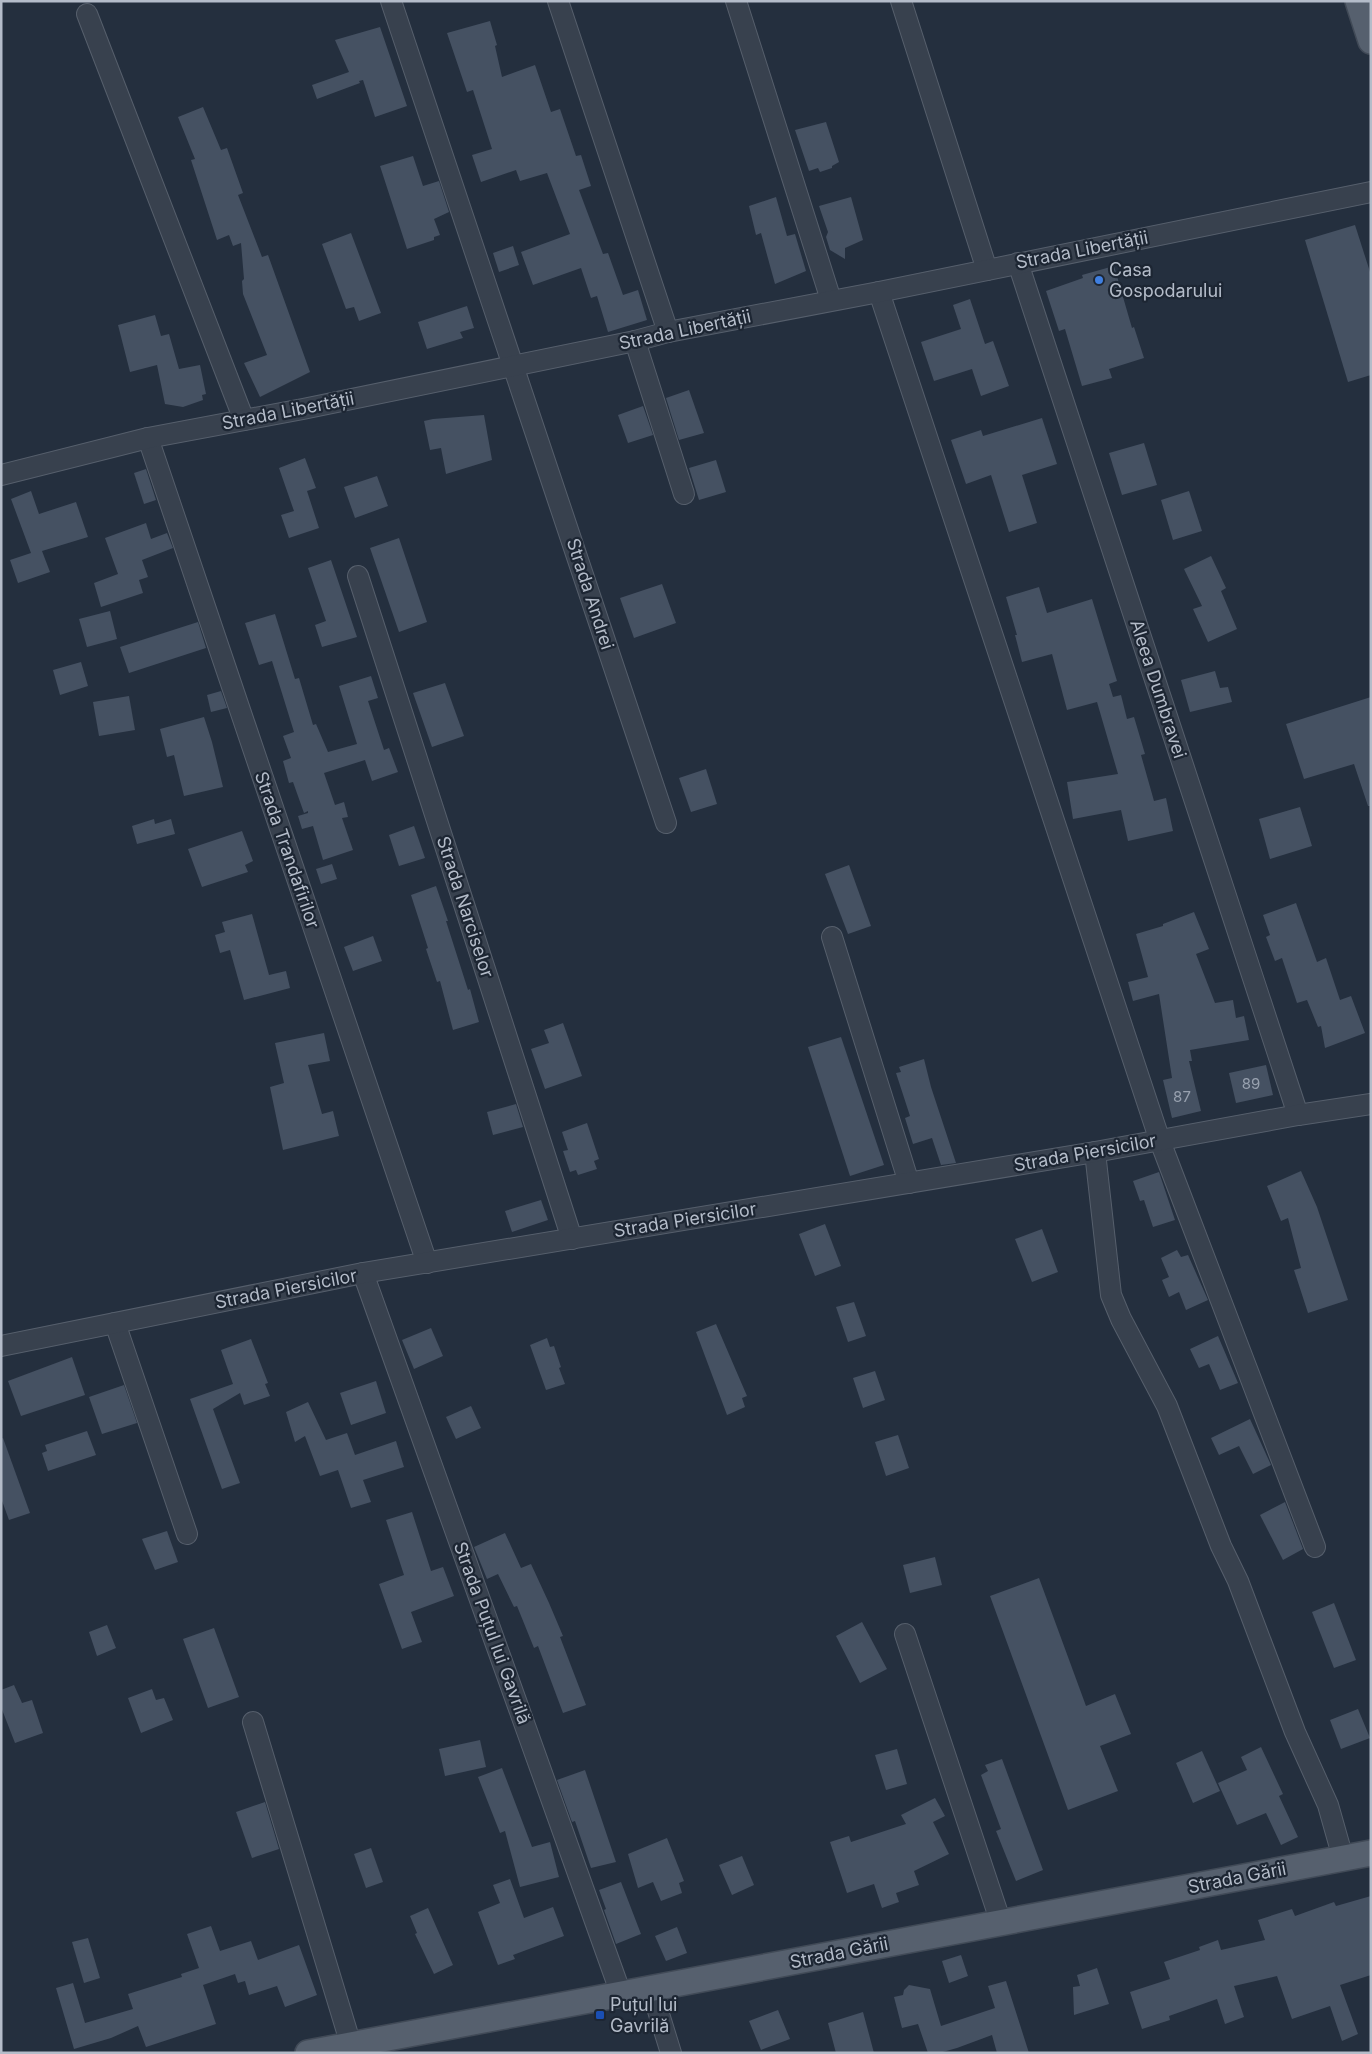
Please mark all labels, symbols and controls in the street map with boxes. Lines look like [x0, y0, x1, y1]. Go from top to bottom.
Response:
street label: Strada Libertății [1014, 226, 1150, 274]
place label: Casa Gospodarului [1109, 259, 1222, 301]
marker: Casa Gospodarului [1093, 274, 1105, 286]
street label: Strada Libertății [617, 305, 753, 355]
street label: Strada Libertății [220, 387, 356, 435]
street label: Strada Andrei [563, 535, 618, 652]
street label: Aleea Dumbravei [1126, 617, 1191, 761]
street label: Strada Trandafirilor [251, 769, 324, 931]
street label: Strada Narciselor [433, 834, 498, 980]
house number: 89 [1242, 1074, 1260, 1093]
house number: 87 [1173, 1087, 1191, 1106]
street label: Strada Piersicilor [1012, 1130, 1158, 1175]
street label: Strada Piersicilor [612, 1198, 758, 1241]
street label: Strada Piersicilor [213, 1264, 359, 1313]
street label: Strada Puțul lui Gavrilă [449, 1539, 535, 1727]
street label: Strada Gării [1186, 1858, 1288, 1897]
street label: Strada Gării [788, 1933, 890, 1972]
place label: Puțul lui Gavrilă [610, 1994, 677, 2036]
marker: Puțul lui Gavrilă [594, 2009, 606, 2021]

